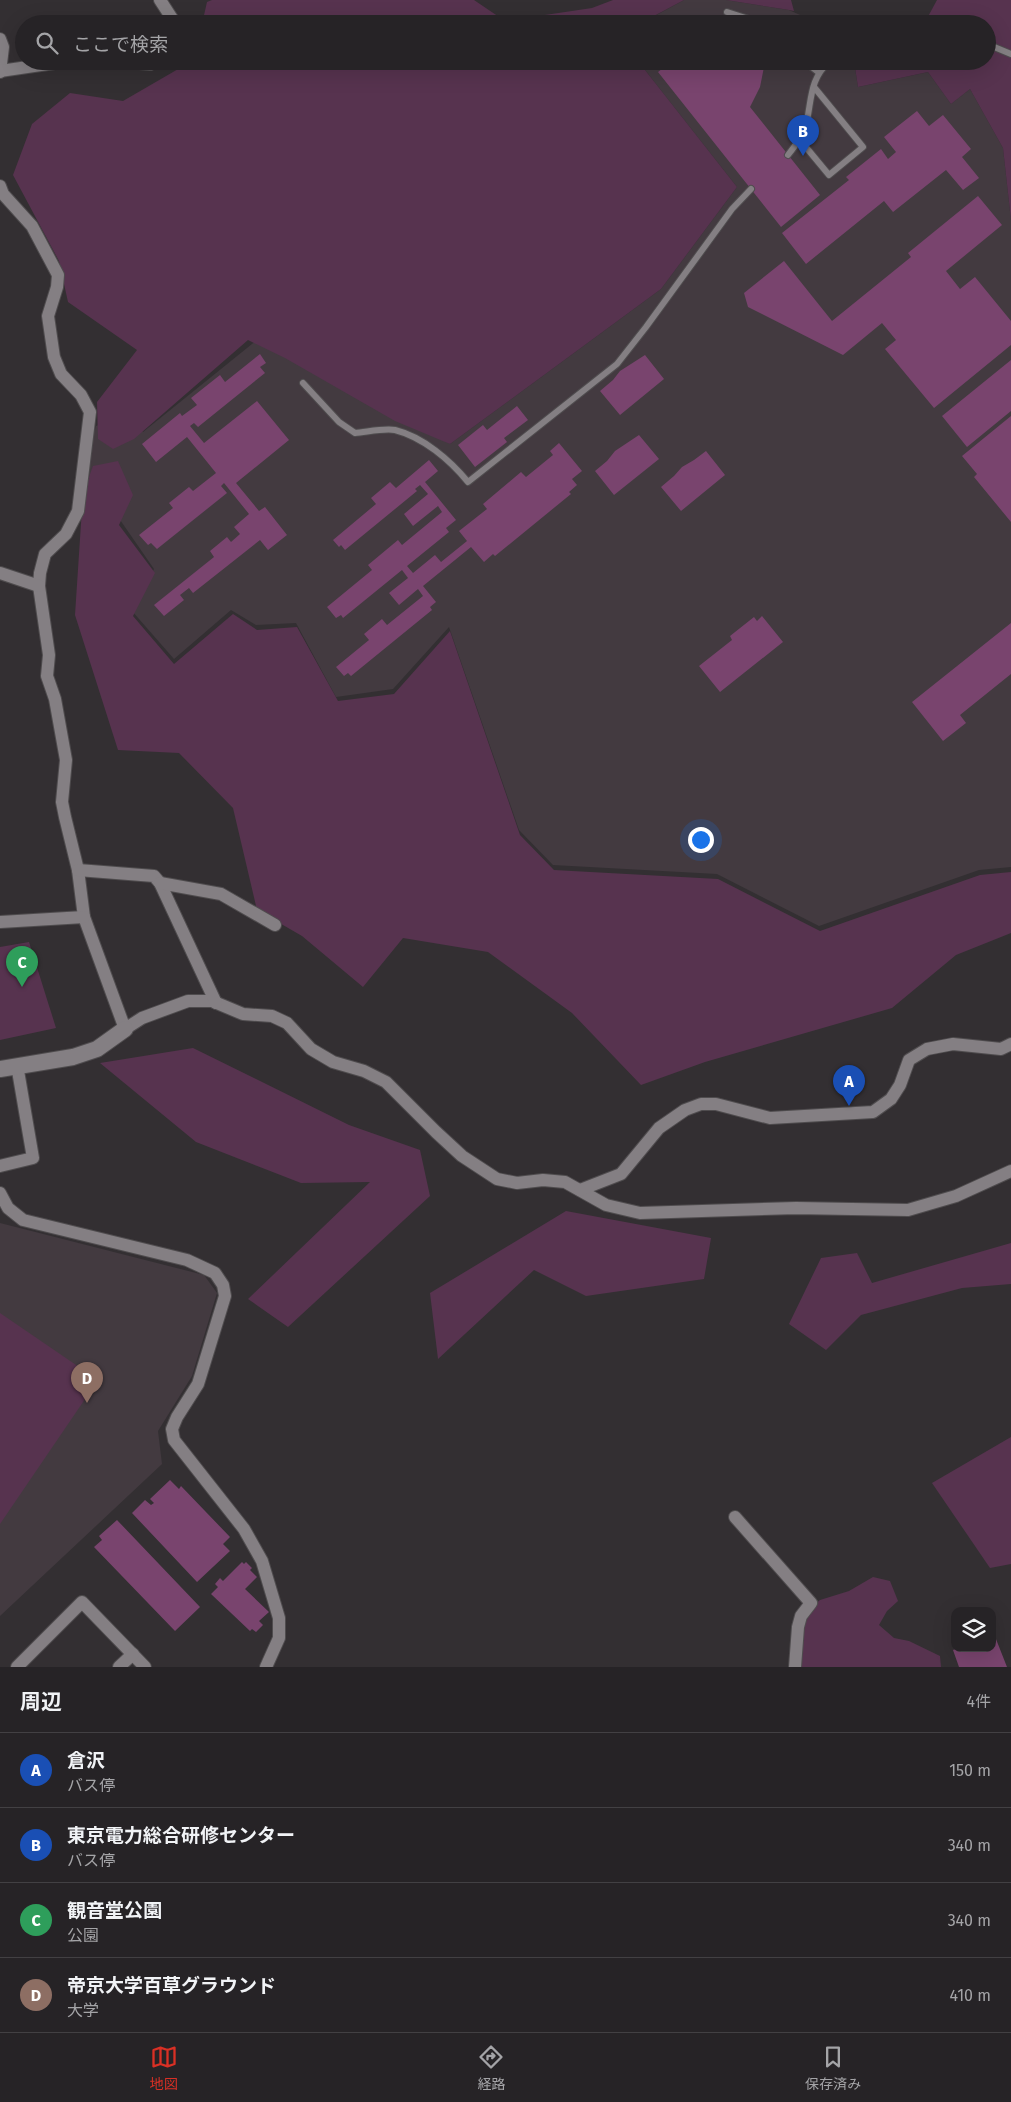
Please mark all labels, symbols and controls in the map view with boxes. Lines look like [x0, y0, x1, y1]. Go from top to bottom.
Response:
search box [15, 15, 996, 70]
icon: search [33, 29, 61, 57]
text: ここで検索 [73, 33, 168, 56]
pin: B [787, 115, 819, 156]
your location [688, 827, 714, 853]
pin: C [6, 946, 38, 987]
pin: A [833, 1065, 865, 1106]
pin: D [71, 1362, 103, 1403]
map controls [951, 1607, 996, 1652]
button: layers [951, 1607, 996, 1652]
text: 周辺 [20, 1689, 62, 1715]
text: 4件 [966, 1692, 991, 1711]
text: 倉沢 [67, 1749, 105, 1772]
text: A [31, 1761, 41, 1780]
text: 150 m [949, 1761, 991, 1780]
text: バス停 [67, 1776, 115, 1795]
text: 東京電力総合研修センター [67, 1824, 295, 1847]
text: B [31, 1836, 41, 1855]
text: 340 m [948, 1836, 991, 1855]
text: バス停 [67, 1851, 115, 1870]
text: 観音堂公園 [67, 1899, 162, 1922]
text: C [31, 1911, 41, 1930]
text: 340 m [948, 1911, 991, 1930]
text: 公園 [67, 1926, 99, 1945]
text: 帝京大学百草グラウンド [67, 1974, 276, 1997]
text: D [31, 1986, 41, 2005]
text: 410 m [950, 1986, 991, 2005]
text: 大学 [67, 2001, 99, 2020]
tab: 地図 [150, 2043, 178, 2093]
tab: 経路 [477, 2043, 505, 2093]
tab: 保存済み [805, 2043, 861, 2093]

